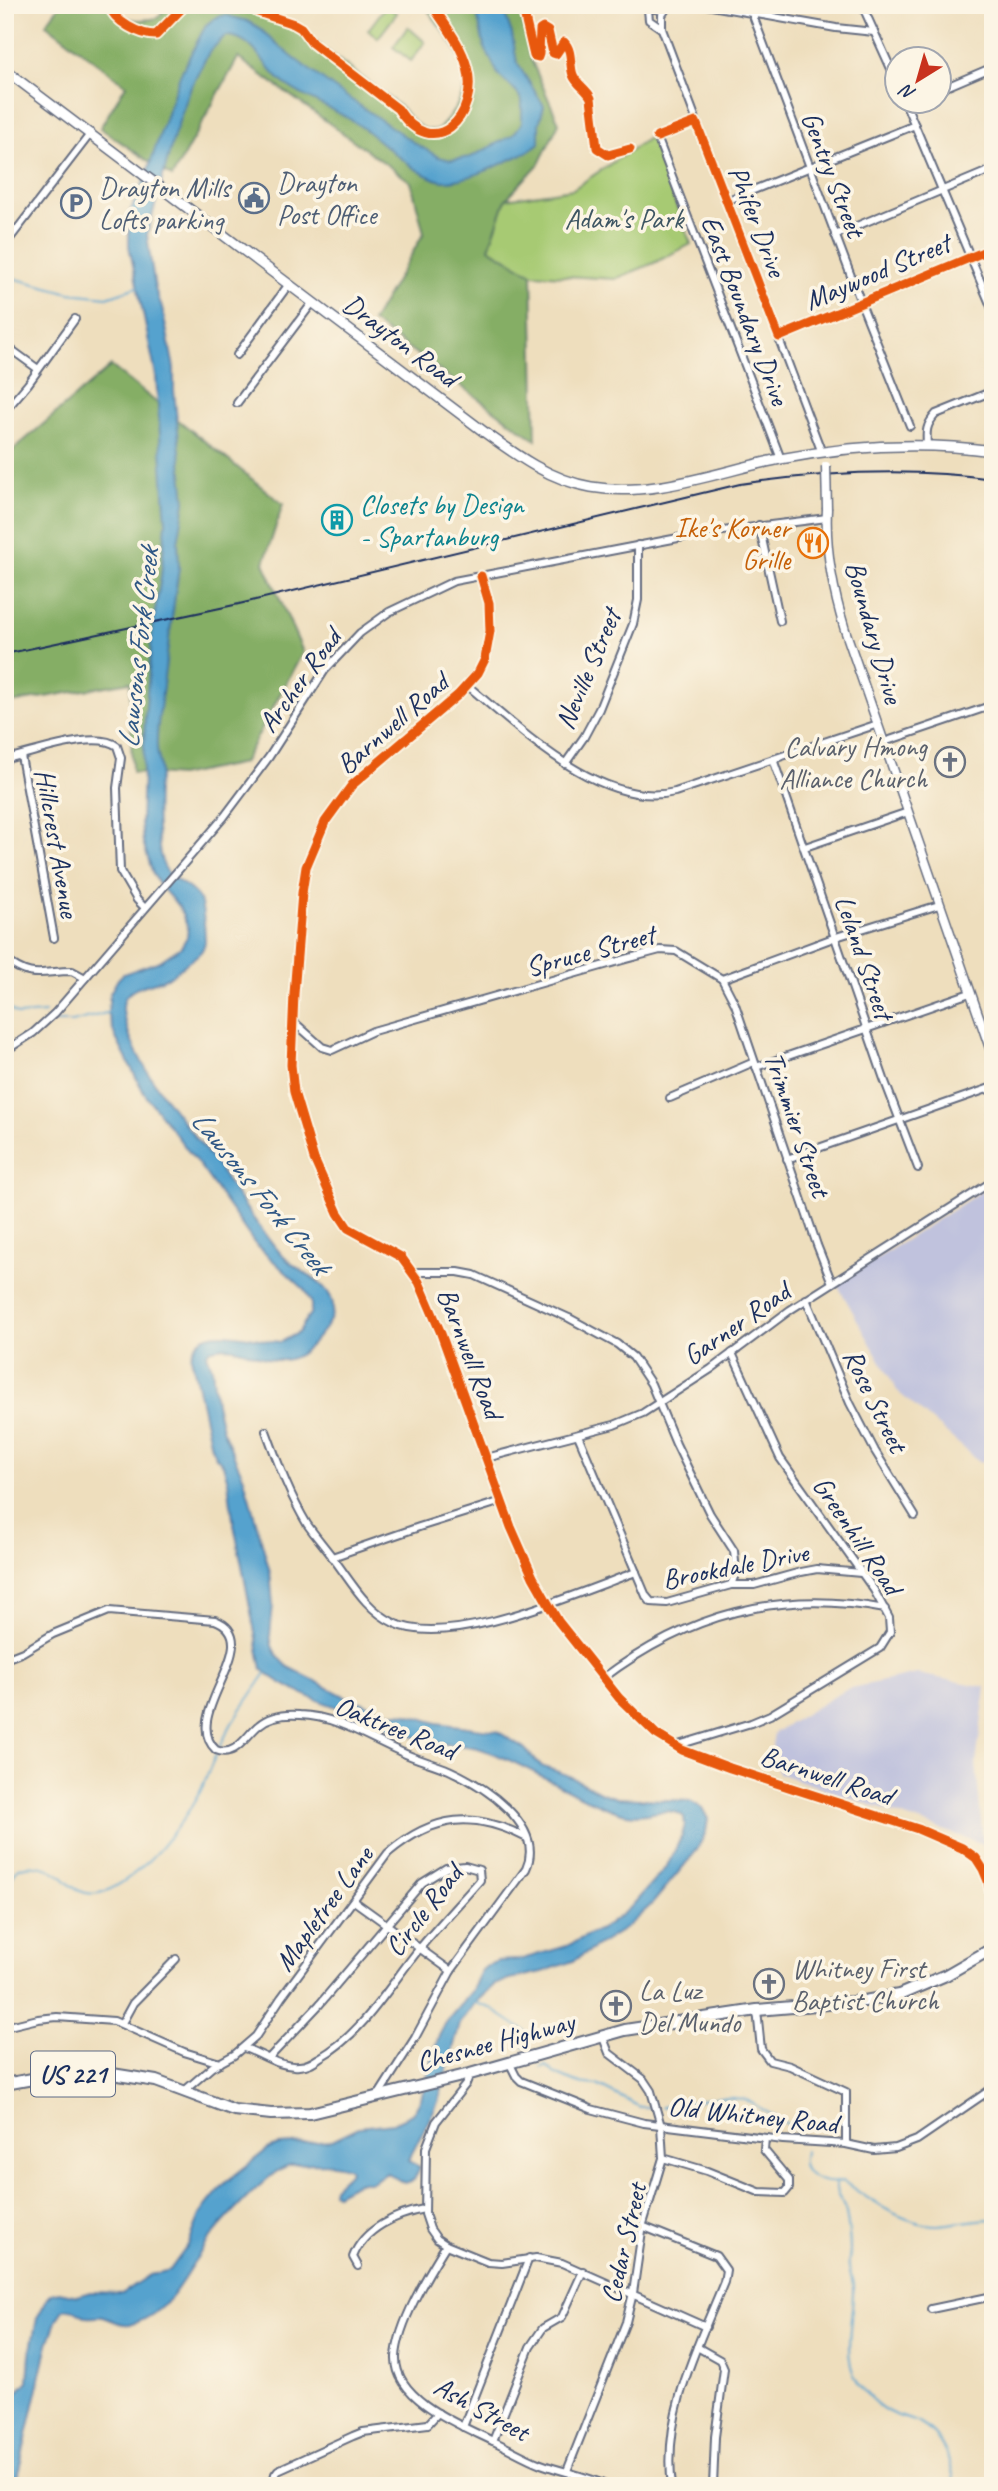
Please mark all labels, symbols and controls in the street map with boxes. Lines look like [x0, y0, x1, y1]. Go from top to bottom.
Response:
north arrow [883, 46, 953, 116]
text: N [894, 78, 920, 106]
street label: Gentry Street [794, 107, 874, 244]
street label: Phifer Drive [720, 161, 795, 283]
place label: Drayton Post Office [277, 165, 378, 232]
place label: Drayton Mills Lofts parking [99, 170, 233, 237]
public building icon: Drayton Post Office [237, 181, 271, 215]
parking icon: Drayton Mills Lofts parking [59, 186, 93, 220]
park label: Adam's Park [565, 201, 685, 236]
street label: East Boundary Drive [693, 211, 798, 412]
street label: Maywood Street [799, 224, 959, 318]
street label: Drayton Road [336, 286, 468, 397]
place label: Closets by Design - Spartanburg [360, 487, 525, 554]
building icon: Closets by Design - Spartanburg [320, 503, 354, 537]
place label: Ike's Korner Grille [675, 510, 793, 577]
restaurant icon: Ike's Korner Grille [796, 526, 830, 560]
water label: Lawsons Fork Creek [109, 541, 168, 750]
street label: Boundary Drive [838, 557, 912, 709]
street label: Neville Street [547, 600, 630, 734]
street label: Archer Road [250, 618, 351, 739]
street label: Barnwell Road [329, 663, 459, 782]
place label: Calvary Hmong Alliance Church [780, 729, 928, 796]
church icon: Calvary Hmong Alliance Church [933, 745, 967, 779]
street label: Hillcrest Avenue [27, 766, 88, 922]
street label: Leland Street [827, 891, 903, 1027]
street label: Spruce Street [522, 916, 662, 984]
street label: Trimmier Street [756, 1047, 839, 1204]
water label: Lawsons Fork Creek [183, 1102, 342, 1286]
street label: Garner Road [676, 1272, 800, 1373]
street label: Barnwell Road [430, 1283, 513, 1427]
street label: Rose Street [836, 1343, 917, 1460]
street label: Greenhill Road [805, 1469, 912, 1605]
street label: Brookdale Drive [659, 1534, 813, 1597]
street label: Oaktree Road [330, 1687, 465, 1769]
street label: Barnwell Road [756, 1738, 901, 1815]
street label: Mapletree Lane [266, 1837, 382, 1978]
street label: Circle Road [377, 1854, 473, 1963]
place label: Whitney First Baptist Church [792, 1951, 940, 2018]
church icon: Whitney First Baptist Church [752, 1967, 786, 2001]
place label: La Luz Del Mundo [639, 1973, 742, 2040]
church icon: La Luz Del Mundo [599, 1989, 633, 2023]
street label: Chesnee Highway [413, 2003, 580, 2079]
road number: US 221 [31, 2052, 115, 2096]
street label: Old Whitney Road [666, 2088, 843, 2141]
street label: Cedar Street [593, 2177, 655, 2306]
street label: Ash Street [428, 2368, 538, 2450]

